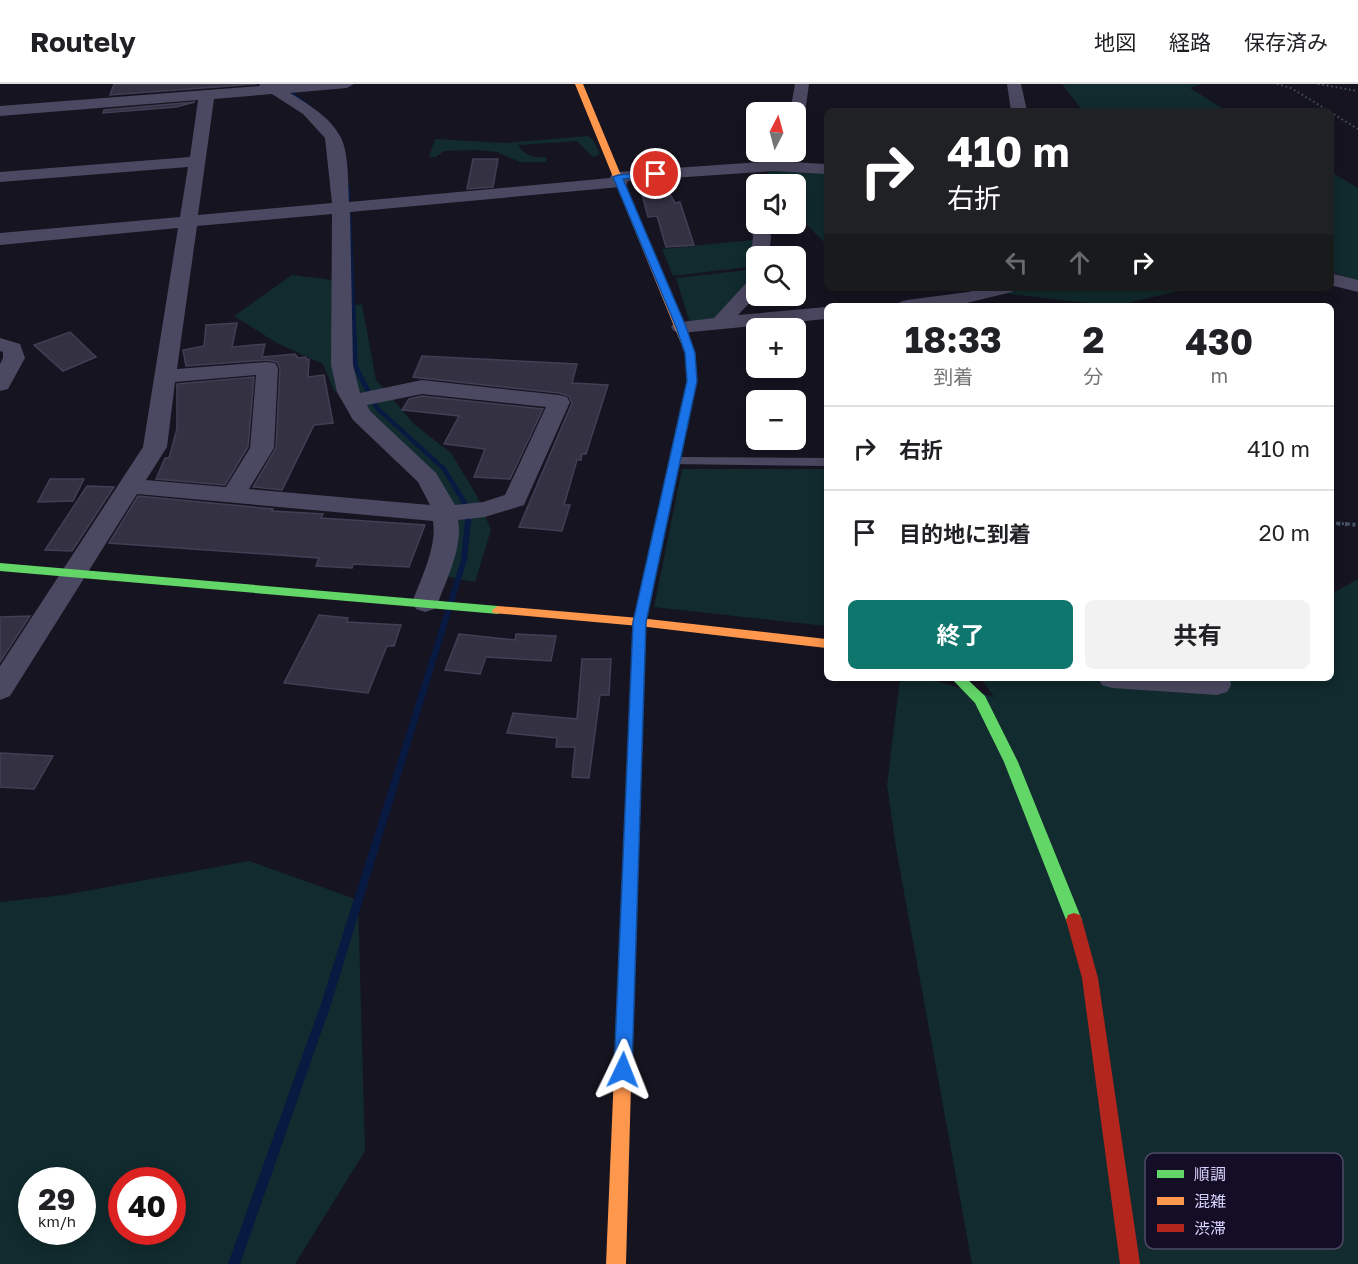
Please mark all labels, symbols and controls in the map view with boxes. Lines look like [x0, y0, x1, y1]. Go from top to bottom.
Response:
text: Routely [30, 25, 136, 58]
text: 地図 [1094, 29, 1136, 55]
text: 経路 [1169, 29, 1211, 55]
text: 保存済み [1244, 29, 1328, 55]
north arrow [746, 102, 806, 162]
map controls [746, 102, 806, 450]
text: 410 m [947, 126, 1069, 176]
icon: right [848, 132, 926, 210]
pin [630, 148, 681, 199]
icon: arrive [639, 157, 672, 190]
button: sound [746, 174, 806, 234]
text: 右折 [947, 182, 1001, 214]
button: search [746, 246, 806, 306]
icon: left [1000, 246, 1033, 279]
icon: ahead [1063, 246, 1096, 279]
icon: right [1126, 246, 1159, 279]
button: + [746, 318, 806, 378]
text: 18:33 [905, 318, 1002, 361]
text: 2 [1083, 318, 1105, 361]
text: 430 [1185, 320, 1253, 363]
text: m [1210, 363, 1228, 387]
text: 到着 [933, 364, 973, 388]
text: 分 [1084, 364, 1104, 388]
button: − [746, 390, 806, 450]
icon: right [848, 432, 881, 465]
text: 410 m [1247, 435, 1310, 462]
text: 右折 [899, 436, 943, 463]
icon: arrive [848, 516, 881, 549]
text: 20 m [1259, 519, 1310, 546]
text: 目的地に到着 [899, 520, 1031, 547]
button: 終了 [848, 600, 1073, 669]
button: 共有 [1085, 600, 1310, 669]
position arrow [591, 1038, 655, 1102]
legend [1145, 1153, 1343, 1249]
text: 順調 [1194, 1164, 1226, 1184]
speed limit sign: 40 [108, 1167, 186, 1245]
text: 29 [38, 1181, 76, 1217]
text: 混雑 [1194, 1191, 1226, 1211]
text: km/h [38, 1212, 76, 1230]
text: 渋滞 [1194, 1218, 1226, 1238]

